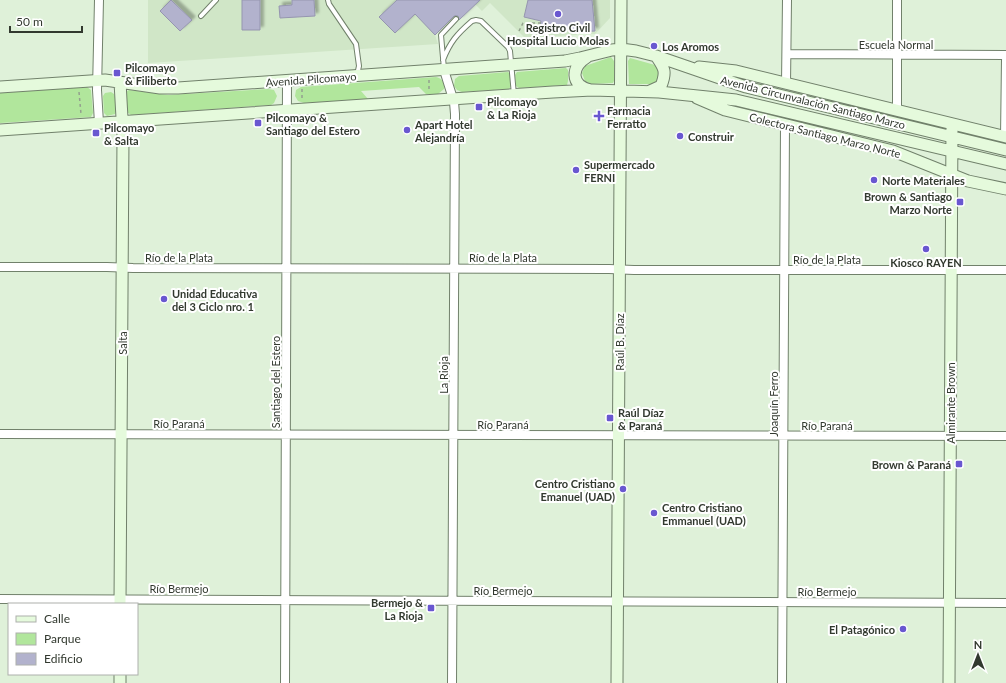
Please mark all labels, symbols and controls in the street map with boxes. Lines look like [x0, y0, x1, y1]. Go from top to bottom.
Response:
scale bar [10, 8, 82, 34]
marker: Registro Civil Hospital Lucio Molas [553, 9, 563, 19]
text: 50 m [16, 14, 43, 29]
place label: Registro Civil Hospital Lucio Molas [507, 21, 609, 47]
street label: Escuela Normal [859, 38, 933, 51]
place label: Los Aromos [662, 40, 719, 53]
marker: Los Aromos [649, 41, 659, 51]
place label: Pilcomayo & Filiberto [125, 61, 177, 87]
marker: Pilcomayo & Filiberto [112, 68, 122, 78]
street label: Avenida Pilcomayo [265, 69, 357, 89]
street label: Avenida Circunvalación Santiago Marzo [719, 73, 907, 131]
place label: Pilcomayo & La Rioja [487, 95, 537, 121]
marker: Pilcomayo & La Rioja [474, 102, 484, 112]
place label: Farmacia Ferratto [607, 104, 651, 130]
street label: Colectora Santiago Marzo Norte [748, 110, 902, 160]
place label: Pilcomayo & Santiago del Estero [266, 111, 360, 137]
marker: Farmacia Ferratto [594, 111, 604, 121]
marker: Pilcomayo & Santiago del Estero [253, 118, 263, 128]
place label: Apart Hotel Alejandría [414, 118, 473, 144]
place label: Pilcomayo & Salta [104, 121, 154, 147]
marker: Apart Hotel Alejandría [402, 125, 412, 135]
marker: Pilcomayo & Salta [91, 128, 101, 138]
place label: Construir [688, 130, 735, 143]
marker: Construir [675, 131, 685, 141]
place label: Supermercado FERNI [584, 158, 655, 184]
marker: Supermercado FERNI [571, 165, 581, 175]
place label: Norte Materiales [882, 174, 965, 187]
marker: Norte Materiales [869, 175, 879, 185]
place label: Brown & Santiago Marzo Norte [864, 190, 952, 216]
marker: Brown & Santiago Marzo Norte [955, 197, 965, 207]
marker: Kiosco RAYEN [921, 244, 931, 254]
street label: Río de la Plata [145, 251, 213, 264]
street label: Río de la Plata [469, 251, 537, 264]
street label: Río de la Plata [793, 253, 861, 266]
place label: Kiosco RAYEN [890, 256, 962, 269]
place label: Unidad Educativa del 3 Ciclo nro. 1 [172, 287, 257, 313]
marker: Unidad Educativa del 3 Ciclo nro. 1 [159, 294, 169, 304]
street label: Raúl B. Díaz [613, 313, 626, 371]
street label: Salta [116, 331, 129, 355]
street label: Santiago del Estero [269, 336, 282, 428]
street label: La Rioja [437, 356, 450, 394]
street label: Almirante Brown [944, 362, 957, 444]
street label: Joaquín Ferro [767, 371, 780, 437]
place label: Raúl Díaz & Paraná [618, 406, 664, 432]
marker: Raúl Díaz & Paraná [605, 413, 615, 423]
street label: Río Paraná [153, 417, 205, 430]
street label: Río Paraná [477, 418, 529, 431]
street label: Río Paraná [801, 419, 853, 432]
place label: Brown & Paraná [872, 458, 951, 471]
marker: Brown & Paraná [954, 459, 964, 469]
place label: Centro Cristiano Emanuel (UAD) [535, 477, 615, 503]
marker: Centro Cristiano Emanuel (UAD) [618, 484, 628, 494]
place label: Centro Cristiano Emmanuel (UAD) [662, 501, 746, 527]
marker: Centro Cristiano Emmanuel (UAD) [649, 508, 659, 518]
street label: Río Bermejo [149, 582, 209, 595]
street label: Río Bermejo [473, 584, 533, 597]
street label: Río Bermejo [797, 585, 857, 598]
place label: Bermejo & La Rioja [371, 596, 423, 622]
legend [8, 603, 138, 675]
marker: Bermejo & La Rioja [426, 603, 436, 613]
text: Calle [44, 611, 70, 626]
place label: El Patagónico [829, 623, 895, 636]
marker: El Patagónico [898, 624, 908, 634]
text: Parque [44, 631, 81, 646]
north arrow [958, 635, 998, 675]
text: N [974, 638, 982, 651]
text: Edificio [44, 651, 83, 666]

